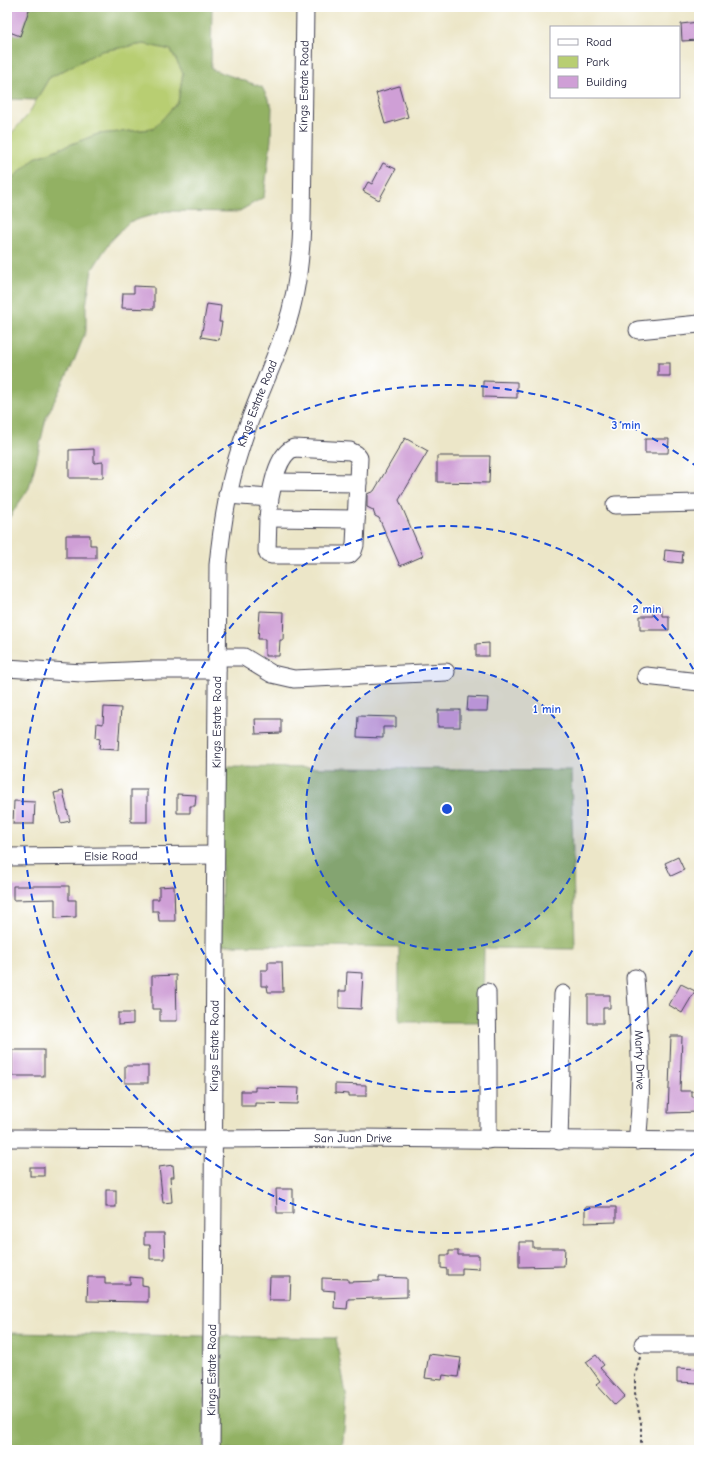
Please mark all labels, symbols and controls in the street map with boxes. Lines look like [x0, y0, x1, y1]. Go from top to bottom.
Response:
legend [550, 26, 680, 98]
text: Road [586, 35, 612, 49]
street label: Kings Estate Road [296, 40, 312, 132]
text: Park [586, 55, 609, 69]
text: Building [586, 75, 627, 89]
street label: Kings Estate Road [234, 358, 280, 449]
text: 3 min [611, 418, 641, 432]
text: 2 min [632, 602, 662, 616]
street label: Kings Estate Road [209, 676, 224, 768]
text: 1 min [533, 702, 561, 716]
centre of rings [440, 802, 454, 816]
street label: Elsie Road [84, 849, 138, 863]
street label: Kings Estate Road [207, 1000, 222, 1092]
street label: Marty Drive [632, 1030, 648, 1090]
street label: San Juan Drive [314, 1131, 392, 1145]
street label: Kings Estate Road [204, 1324, 219, 1416]

